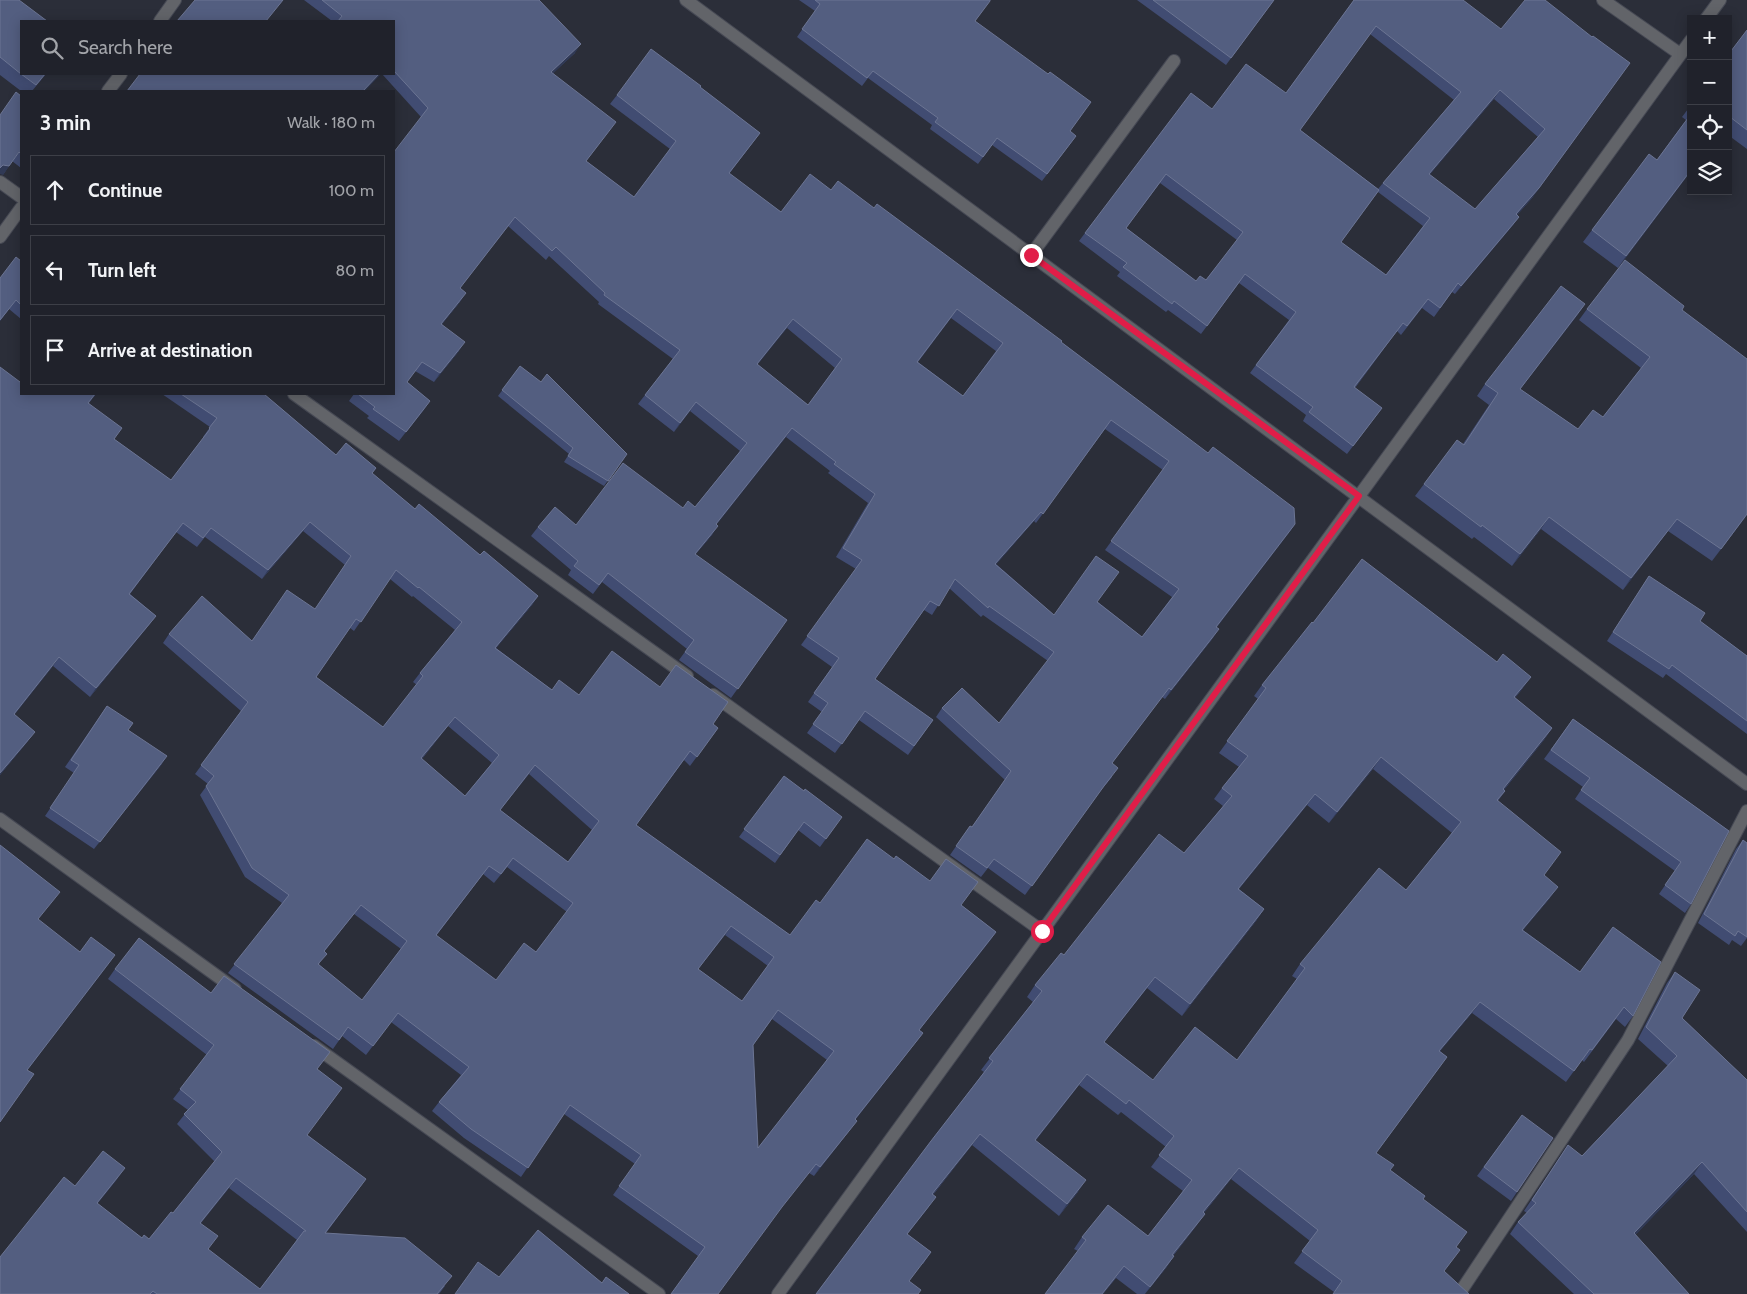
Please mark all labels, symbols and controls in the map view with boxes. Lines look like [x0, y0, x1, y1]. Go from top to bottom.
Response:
map controls [1687, 15, 1732, 195]
button: + [1687, 15, 1732, 60]
search box [20, 20, 395, 75]
icon: search [38, 34, 66, 62]
text: Search here [78, 36, 172, 59]
button: − [1687, 60, 1732, 105]
button: locate [1687, 105, 1732, 150]
text: 3 min [40, 110, 91, 135]
text: Walk · 180 m [287, 113, 375, 132]
button: layers [1687, 150, 1732, 195]
icon: ahead [41, 176, 69, 204]
text: Continue [88, 179, 162, 202]
text: 100 m [329, 181, 374, 200]
route end [1020, 244, 1043, 267]
icon: left [41, 256, 69, 284]
text: Turn left [88, 259, 156, 282]
text: 80 m [336, 261, 374, 280]
icon: arrive [41, 336, 69, 364]
text: Arrive at destination [88, 339, 252, 362]
route start [1031, 920, 1054, 943]

